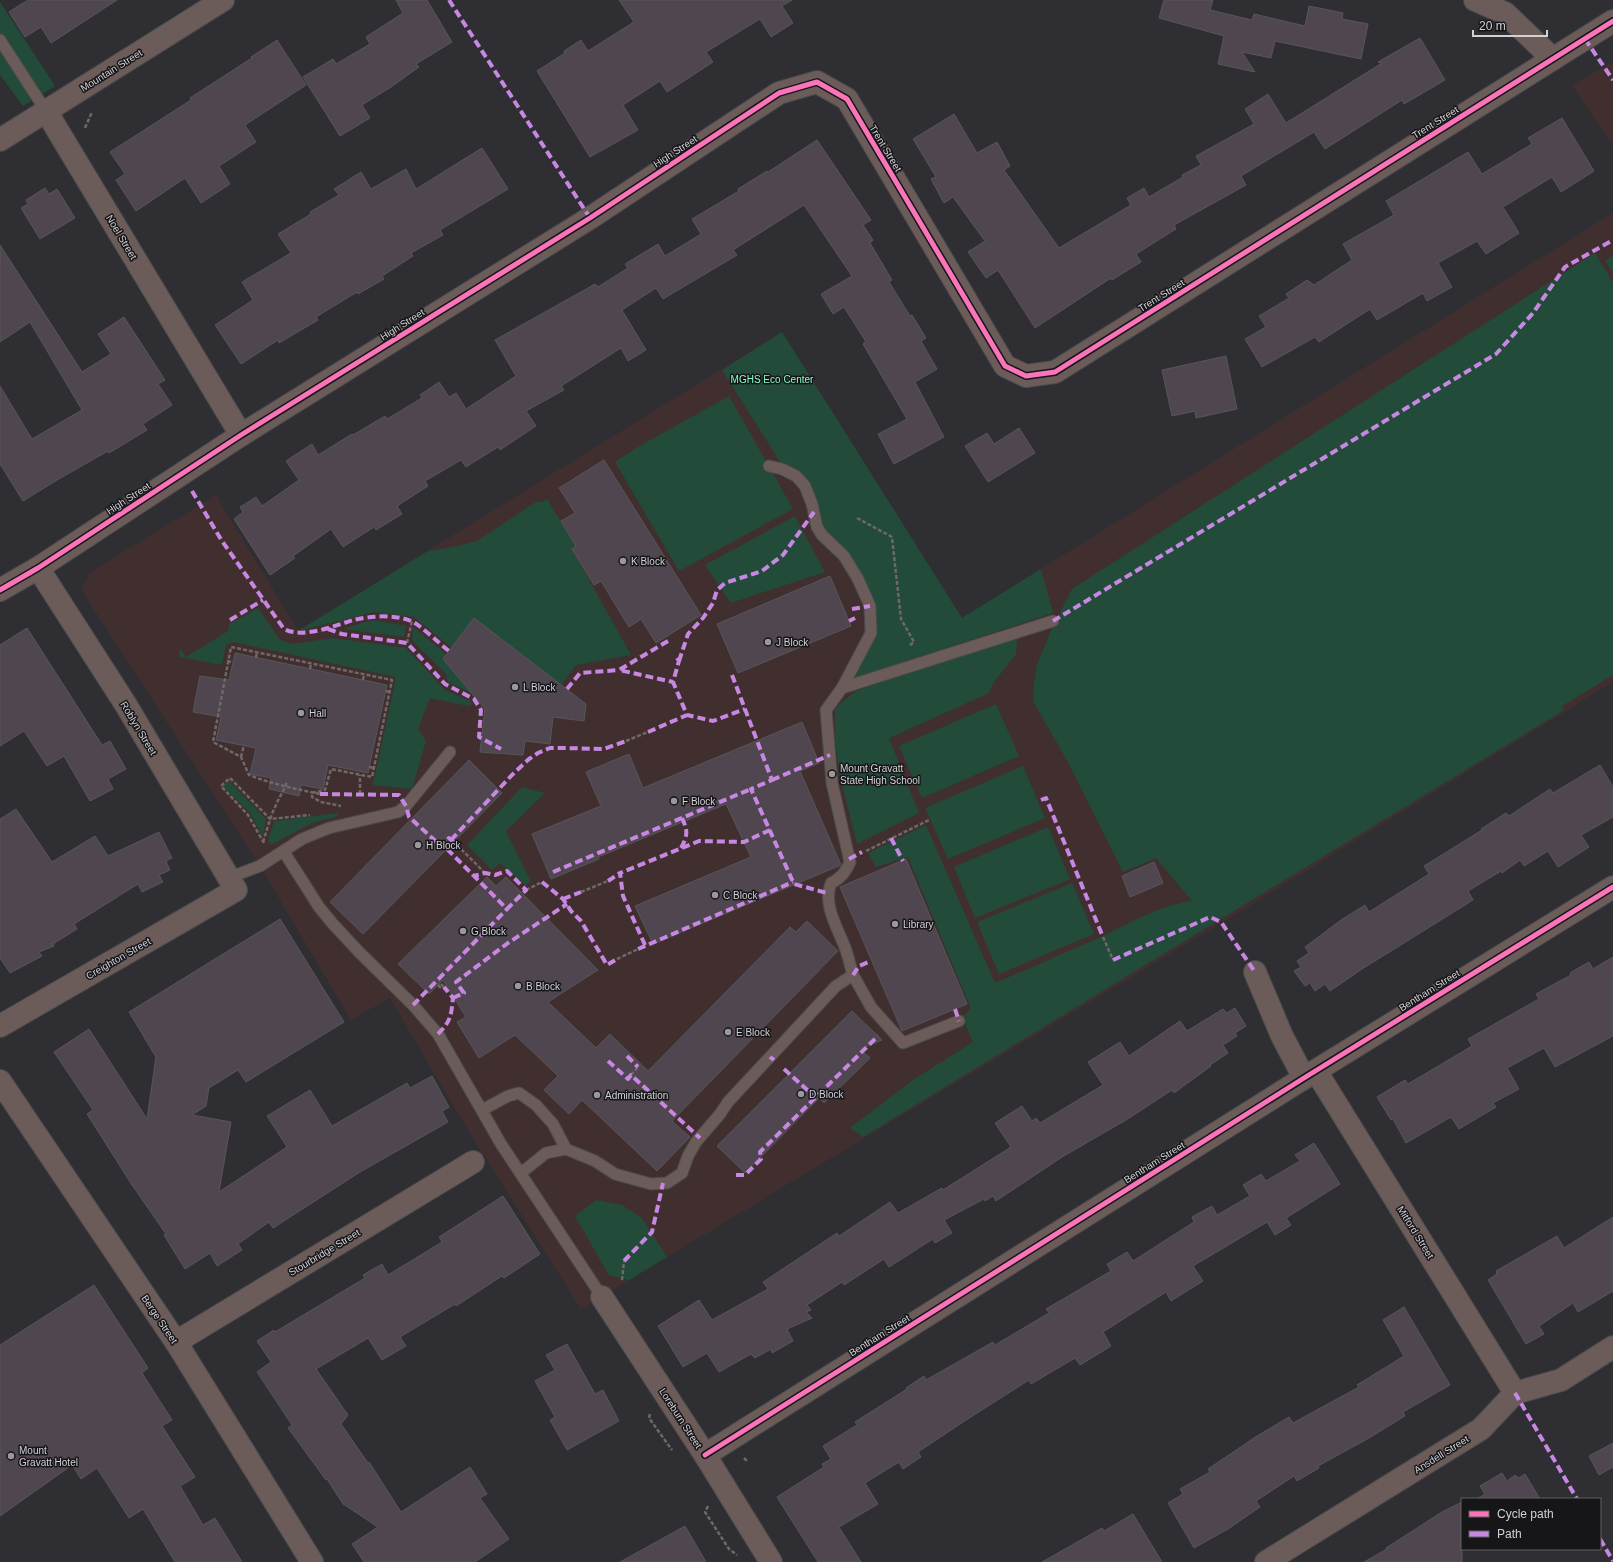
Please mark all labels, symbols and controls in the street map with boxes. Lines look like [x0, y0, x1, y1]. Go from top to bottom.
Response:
scale bar [1473, 12, 1547, 38]
text: 20 m [1479, 19, 1506, 33]
street label: Mountain Street [78, 47, 144, 94]
street label: Trent Street [1410, 104, 1461, 141]
street label: Trent Street [867, 123, 904, 174]
street label: High Street [651, 133, 699, 170]
street label: Noel Street [104, 213, 139, 262]
street label: Trent Street [1136, 277, 1187, 314]
street label: High Street [378, 306, 427, 342]
park label: MGHS Eco Center [731, 374, 814, 385]
street label: High Street [104, 480, 152, 517]
marker: K Block [618, 556, 628, 566]
place label: K Block [631, 556, 666, 567]
marker: J Block [763, 637, 773, 647]
place label: J Block [776, 637, 809, 648]
marker: L Block [510, 682, 520, 692]
place label: L Block [523, 682, 556, 693]
street label: Roblyn Street [118, 699, 159, 757]
marker: Hall [296, 708, 306, 718]
place label: Hall [309, 708, 326, 719]
place label: Mount Gravatt State High School [840, 763, 920, 786]
marker: Mount Gravatt State High School [827, 769, 837, 779]
marker: F Block [669, 796, 679, 806]
place label: F Block [682, 796, 716, 807]
marker: H Block [413, 840, 423, 850]
place label: H Block [426, 840, 461, 851]
marker: C Block [710, 890, 720, 900]
place label: C Block [723, 890, 758, 901]
marker: Library [890, 919, 900, 929]
place label: Library [903, 919, 934, 930]
marker: G Block [458, 926, 468, 936]
place label: G Block [471, 926, 507, 937]
street label: Creighton Street [84, 935, 153, 981]
street label: Bentham Street [1397, 967, 1462, 1013]
marker: B Block [513, 981, 523, 991]
place label: B Block [526, 981, 561, 992]
marker: E Block [723, 1027, 733, 1037]
place label: E Block [736, 1027, 771, 1038]
marker: D Block [796, 1089, 806, 1099]
place label: D Block [809, 1089, 844, 1100]
marker: Administration [592, 1090, 602, 1100]
place label: Administration [605, 1090, 668, 1101]
street label: Bentham Street [1122, 1139, 1187, 1185]
street label: Mitford Street [1395, 1204, 1436, 1261]
street label: Stourbridge Street [287, 1227, 362, 1278]
street label: Berge Street [139, 1293, 180, 1346]
street label: Bentham Street [847, 1312, 912, 1358]
street label: Loreburn Street [657, 1386, 704, 1451]
street label: Ansdell Street [1412, 1433, 1471, 1476]
place label: Mount Gravatt Hotel [19, 1445, 78, 1468]
marker: Mount Gravatt Hotel [6, 1451, 16, 1461]
legend [1461, 1498, 1601, 1550]
text: Cycle path [1497, 1507, 1554, 1521]
text: Path [1497, 1527, 1522, 1541]

